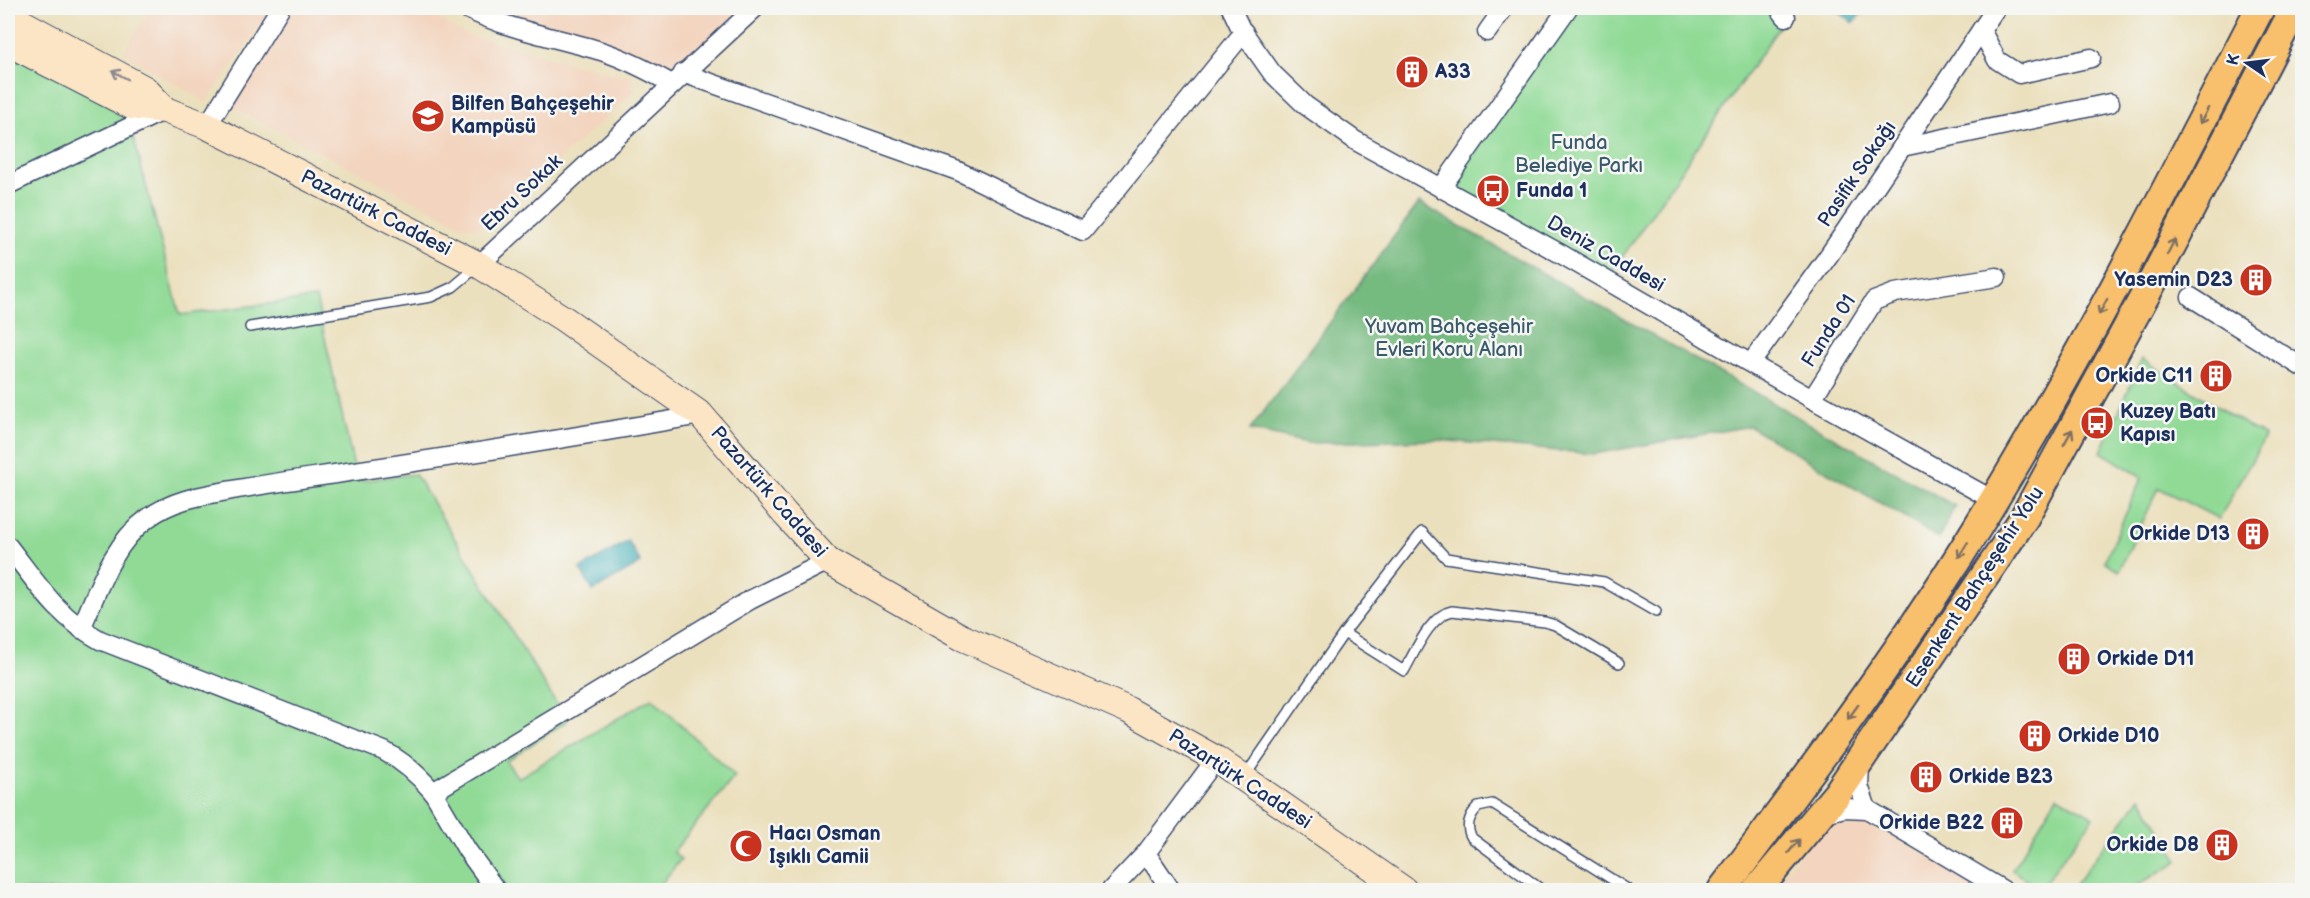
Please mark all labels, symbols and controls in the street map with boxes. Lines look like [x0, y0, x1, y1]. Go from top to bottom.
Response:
north arrow [2217, 33, 2277, 93]
text: K [2223, 52, 2244, 67]
building icon: A33 [1394, 54, 1430, 90]
place label: A33 [1434, 60, 1471, 84]
one-way arrow [111, 69, 129, 80]
place label: Bilfen Bahçeşehir Kampüsü [451, 92, 615, 139]
school or university icon: Bilfen Bahçeşehir Kampüsü [410, 98, 446, 134]
one-way arrow [2198, 106, 2210, 124]
street label: Pasifik Sokağı [1813, 116, 1901, 232]
park label: Funda Belediye Parkı [1515, 131, 1643, 178]
street label: Ebru Sokak [477, 149, 568, 237]
street label: Pazartürk Caddesi [297, 165, 455, 261]
bus stop icon: Funda 1 [1475, 173, 1511, 209]
place label: Funda 1 [1516, 179, 1587, 203]
street label: Deniz Caddesi [1543, 211, 1669, 297]
one-way arrow [2166, 239, 2177, 257]
building icon: Yasemin D23 [2238, 262, 2274, 298]
place label: Yasemin D23 [2114, 268, 2233, 292]
street label: Funda 01 [1797, 290, 1861, 372]
one-way arrow [2097, 297, 2108, 315]
park label: Yuvam Bahçeşehir Evleri Koru Alanı [1364, 315, 1534, 362]
building icon: Orkide C11 [2198, 358, 2234, 394]
place label: Orkide C11 [2095, 364, 2193, 388]
place label: Kuzey Batı Kapısı [2120, 400, 2216, 447]
bus stop icon: Kuzey Batı Kapısı [2079, 405, 2115, 441]
street label: Pazartürk Caddesi [706, 422, 832, 562]
one-way arrow [2062, 429, 2074, 446]
street label: Esenkent Bahçeşehir Yolu [1901, 482, 2049, 692]
building icon: Orkide D13 [2235, 516, 2271, 552]
place label: Orkide D13 [2129, 522, 2230, 546]
one-way arrow [1956, 541, 1968, 558]
building icon: Orkide D11 [2056, 641, 2092, 677]
place label: Orkide D11 [2097, 647, 2194, 671]
one-way arrow [1847, 703, 1860, 719]
building icon: Orkide D10 [2017, 718, 2053, 754]
street label: Pazartürk Caddesi [1164, 724, 1316, 834]
place label: Orkide D10 [2058, 724, 2159, 748]
building icon: Orkide B23 [1908, 759, 1944, 795]
place label: Orkide B23 [1949, 765, 2053, 789]
building icon: Orkide B22 [1989, 805, 2025, 841]
place label: Orkide B22 [1879, 811, 1984, 835]
place label: Hacı Osman Işıklı Camii [769, 822, 881, 869]
building icon: Orkide D8 [2204, 827, 2240, 863]
mosque icon: Hacı Osman Işıklı Camii [728, 828, 764, 864]
place label: Orkide D8 [2106, 833, 2199, 857]
one-way arrow [1788, 838, 1801, 854]

